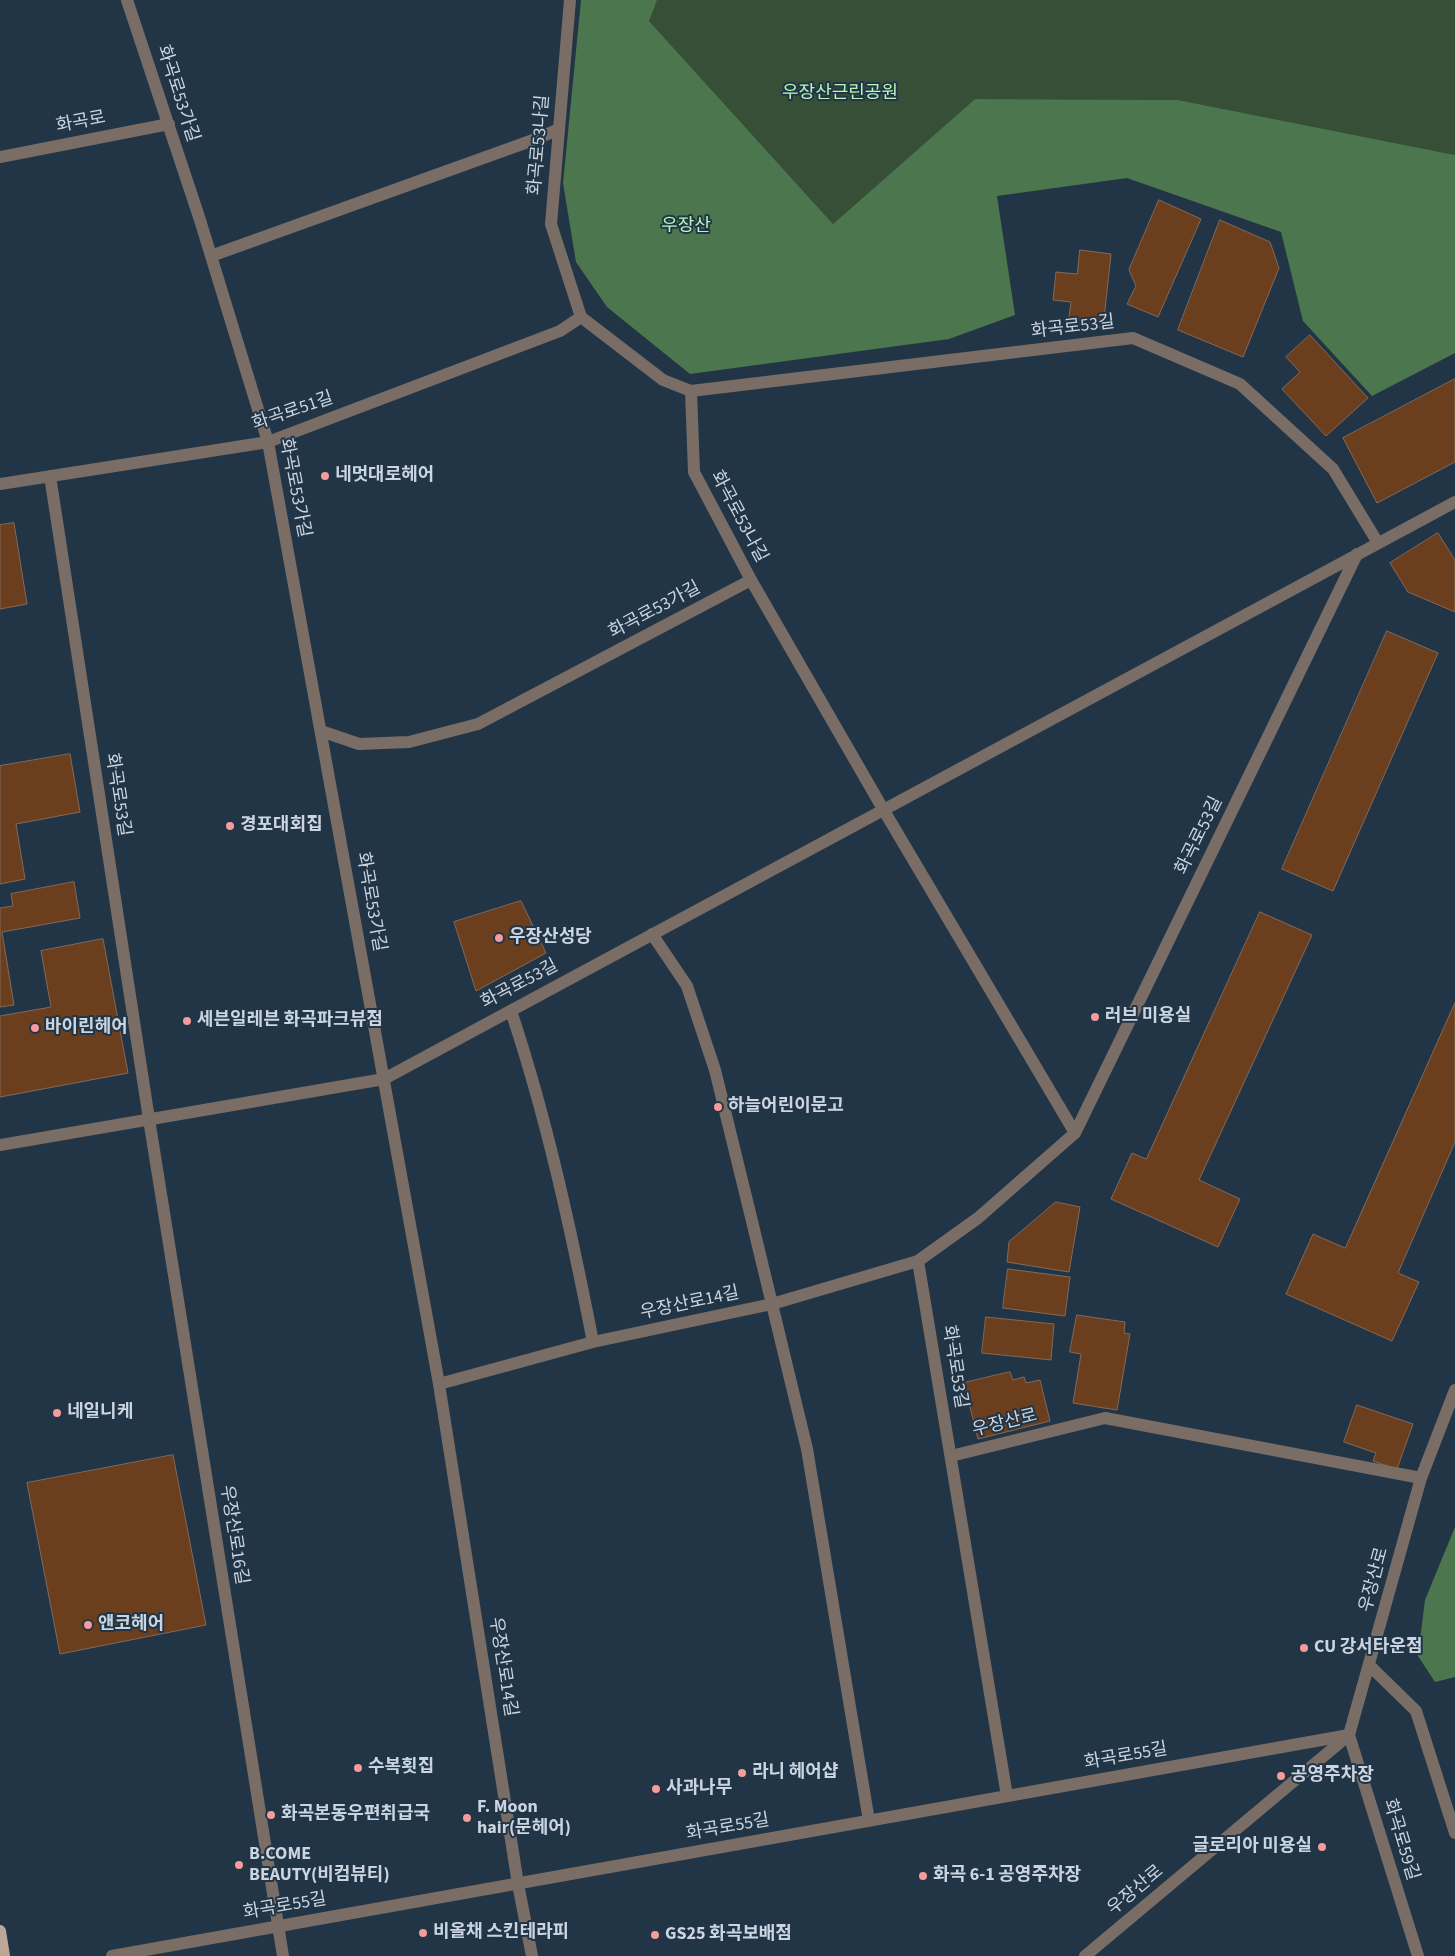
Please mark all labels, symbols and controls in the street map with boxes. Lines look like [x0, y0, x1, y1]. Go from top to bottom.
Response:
street label: 화곡로53가길 [151, 43, 203, 145]
park label: 우장산근린공원 [782, 83, 898, 105]
street label: 화곡로53나길 [525, 94, 555, 196]
street label: 화곡로 [55, 108, 107, 138]
park label: 우장산 [661, 216, 711, 238]
street label: 화곡로53길 [1030, 312, 1116, 344]
street label: 화곡로51길 [250, 388, 336, 436]
street label: 화곡로53가길 [274, 437, 314, 539]
place label: 네멋대로헤어 [335, 465, 434, 487]
street label: 화곡로53나길 [705, 467, 771, 567]
marker: 네멋대로헤어 [319, 470, 331, 482]
street label: 화곡로53가길 [605, 578, 705, 644]
street label: 화곡로53길 [100, 752, 134, 838]
street label: 화곡로53길 [1172, 793, 1228, 879]
place label: 경포대회집 [240, 815, 323, 837]
marker: 경포대회집 [224, 820, 236, 832]
street label: 화곡로53가길 [351, 851, 389, 953]
place label: 우장산성당 [509, 927, 592, 949]
marker: 우장산성당 [493, 932, 505, 944]
street label: 화곡로53길 [478, 956, 562, 1014]
place label: 러브 미용실 [1105, 1006, 1191, 1028]
place label: 세븐일레븐 화곡파크뷰점 [197, 1010, 383, 1032]
marker: 러브 미용실 [1089, 1011, 1101, 1023]
marker: 세븐일레븐 화곡파크뷰점 [181, 1015, 193, 1027]
place label: 바이린헤어 [45, 1017, 128, 1039]
marker: 바이린헤어 [29, 1022, 41, 1034]
place label: 하늘어린이문고 [728, 1096, 844, 1118]
marker: 하늘어린이문고 [712, 1101, 724, 1113]
street label: 우장산로14길 [639, 1283, 741, 1325]
street label: 화곡로53길 [937, 1324, 971, 1410]
place label: 네일니케 [67, 1402, 133, 1424]
street label: 우장산로 [970, 1406, 1040, 1442]
marker: 네일니케 [51, 1407, 63, 1419]
street label: 우장산로16길 [214, 1484, 252, 1586]
street label: 우장산로 [1356, 1545, 1394, 1615]
place label: 앤코헤어 [98, 1614, 164, 1636]
street label: 우장산로14길 [483, 1616, 521, 1718]
marker: 앤코헤어 [82, 1619, 94, 1631]
place label: CU 강서타운점 [1314, 1637, 1423, 1659]
marker: CU 강서타운점 [1298, 1642, 1310, 1654]
street label: 화곡로55길 [1083, 1739, 1169, 1775]
place label: 수복횟집 [368, 1757, 434, 1779]
marker: 수복횟집 [352, 1762, 364, 1774]
place label: 라니 헤어샵 [752, 1762, 838, 1784]
place label: 공영주차장 [1291, 1765, 1374, 1787]
marker: 라니 헤어샵 [736, 1767, 748, 1779]
marker: 공영주차장 [1275, 1770, 1287, 1782]
place label: 사과나무 [666, 1778, 732, 1800]
marker: 사과나무 [650, 1783, 662, 1795]
place label: F. Moon hair(문헤어) [477, 1797, 571, 1840]
street label: 화곡로59길 [1377, 1797, 1423, 1883]
place label: 화곡본동우편취급국 [281, 1804, 430, 1826]
marker: 화곡본동우편취급국 [265, 1809, 277, 1821]
street label: 화곡로55길 [685, 1810, 771, 1846]
marker: F. Moon hair(문헤어) [461, 1812, 473, 1824]
place label: 글로리아 미용실 [1192, 1836, 1312, 1858]
marker: 글로리아 미용실 [1316, 1841, 1328, 1853]
place label: B.COME BEAUTY(비컴뷰티) [249, 1844, 390, 1886]
marker: B.COME BEAUTY(비컴뷰티) [233, 1859, 245, 1871]
street label: 우장산로 [1104, 1861, 1168, 1921]
place label: 화곡 6-1 공영주차장 [933, 1865, 1081, 1887]
marker: 화곡 6-1 공영주차장 [917, 1870, 929, 1882]
street label: 화곡로55길 [242, 1889, 328, 1925]
place label: 비올채 스킨테라피 [433, 1922, 569, 1944]
place label: GS25 화곡보배점 [665, 1924, 792, 1946]
marker: 비올채 스킨테라피 [417, 1927, 429, 1939]
marker: GS25 화곡보배점 [649, 1929, 661, 1941]

